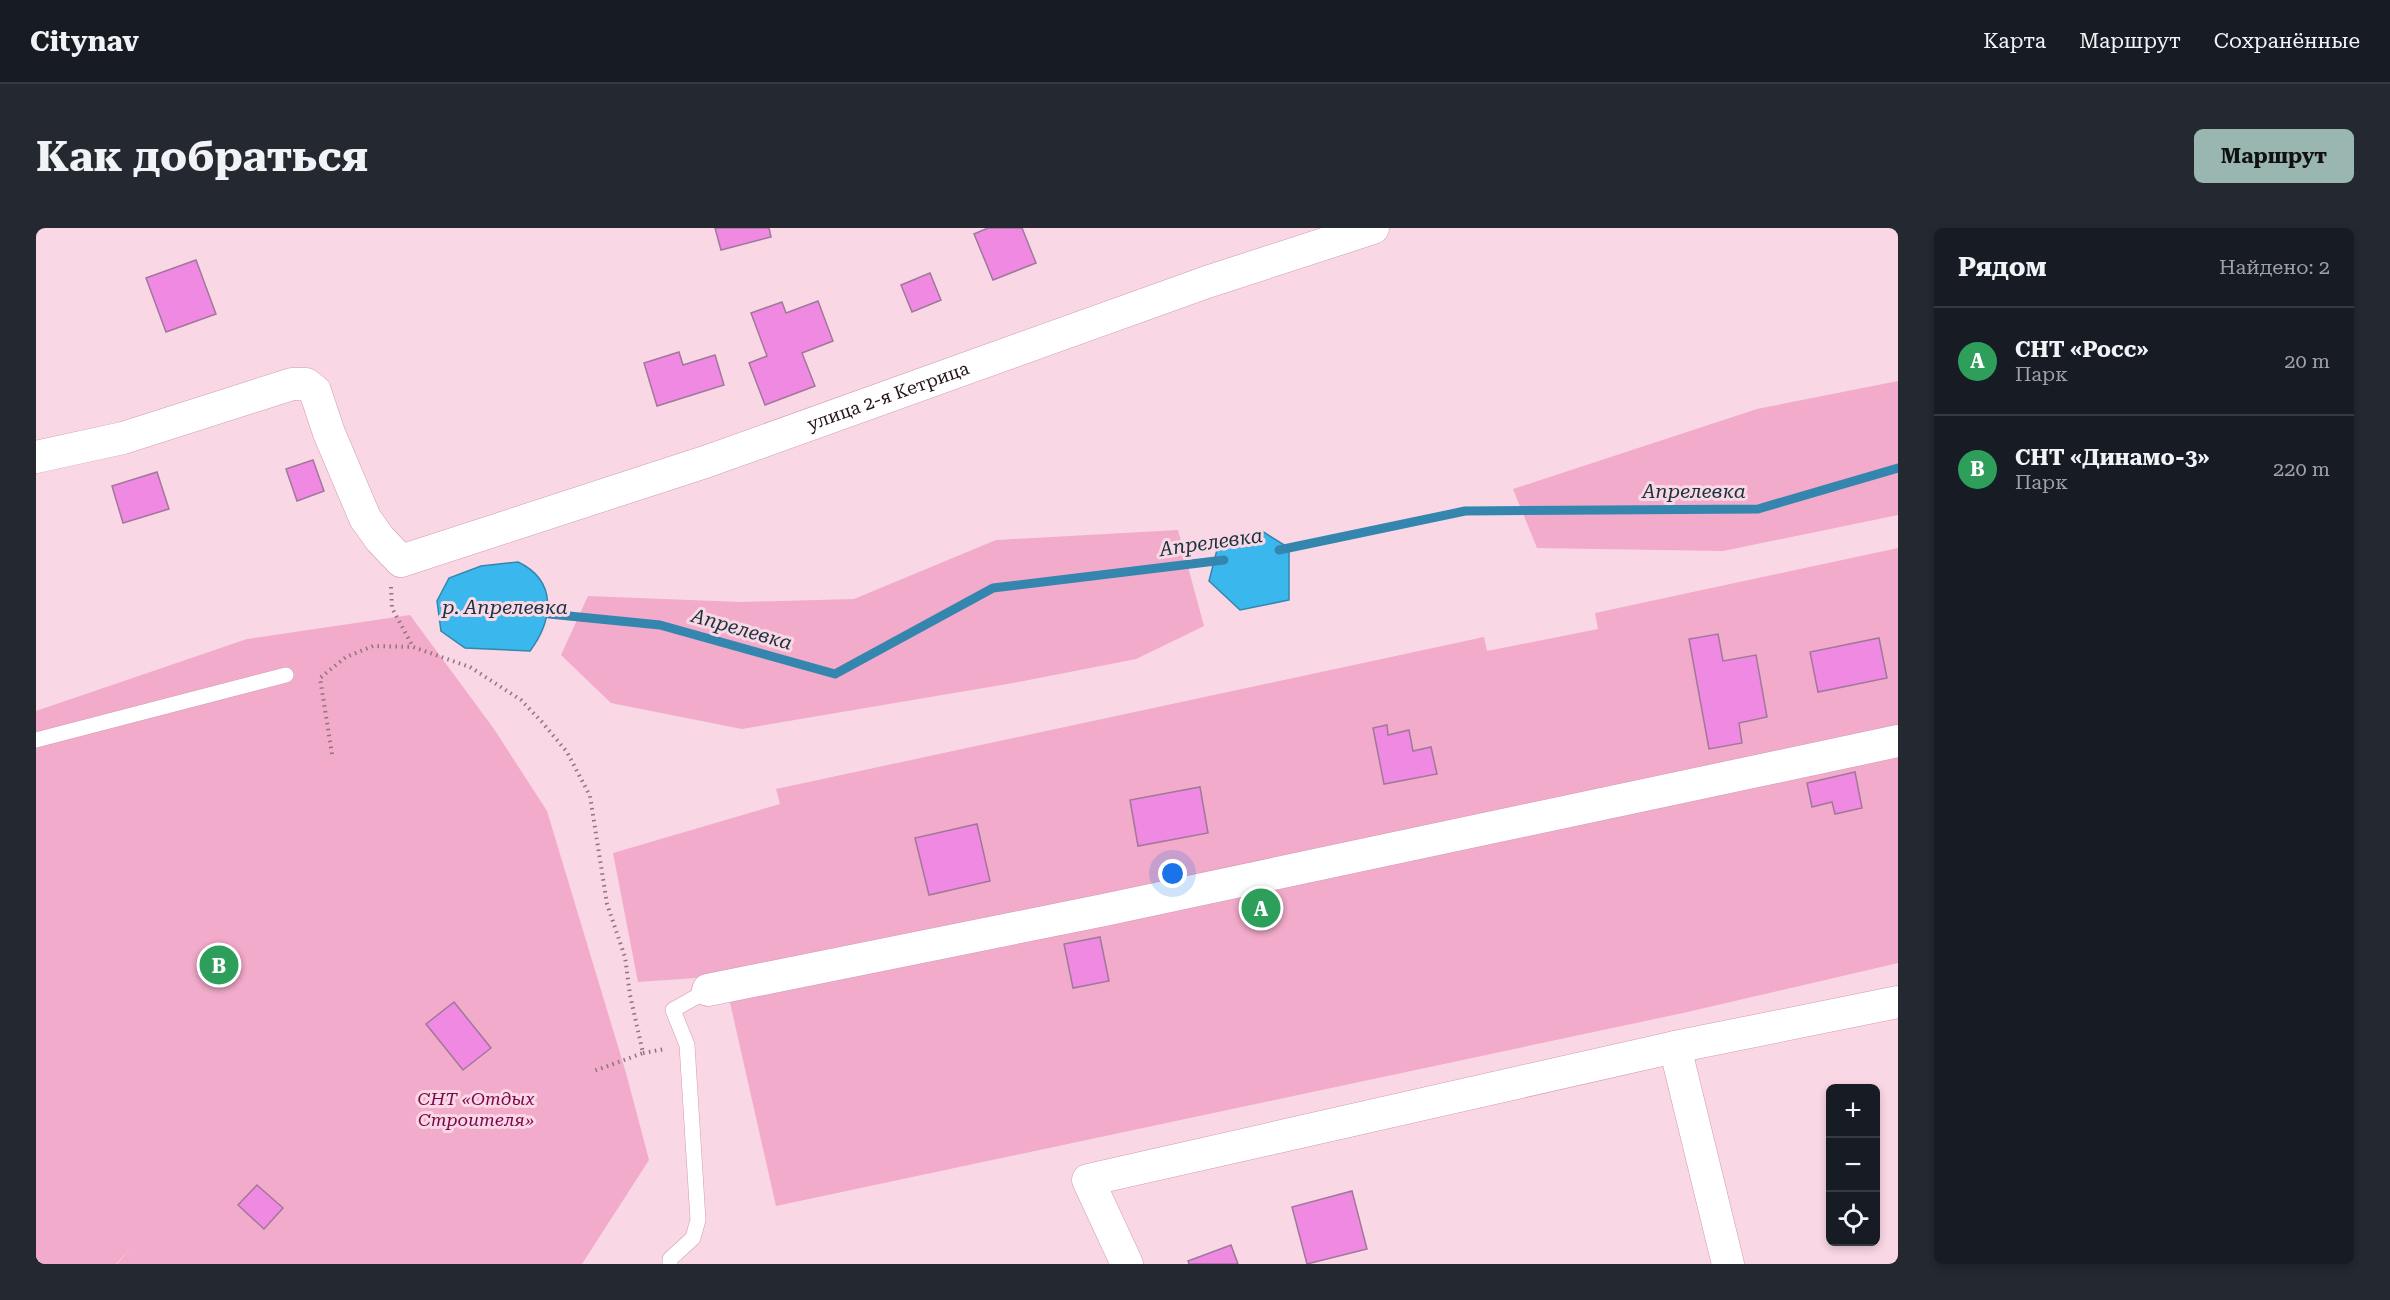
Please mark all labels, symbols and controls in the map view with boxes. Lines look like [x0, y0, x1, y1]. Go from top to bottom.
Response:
text: Citynav [30, 25, 139, 58]
text: Карта [1983, 29, 2046, 53]
text: Маршрут [2079, 29, 2181, 53]
text: Сохранённые [2214, 29, 2360, 53]
button: Маршрут [2194, 129, 2354, 183]
text: Как добраться [36, 132, 368, 181]
text: Рядом [1958, 252, 2047, 282]
text: Найдено: 2 [2219, 255, 2330, 279]
text: СНТ «Росс» [2015, 337, 2149, 362]
text: A [1970, 349, 1985, 373]
text: 20 m [2284, 349, 2330, 373]
street label: улица 2-я Кетрица [804, 357, 972, 435]
text: Парк [2015, 362, 2068, 386]
text: СНТ «Динамо-3» [2015, 445, 2209, 470]
text: B [1970, 457, 1985, 481]
text: 220 m [2273, 457, 2330, 481]
text: Парк [2015, 470, 2068, 494]
water label: Апрелевка [1641, 479, 1746, 503]
water label: Апрелевка [1157, 523, 1264, 561]
water label: р. Апрелевка [440, 595, 568, 619]
water label: Апрелевка [688, 603, 795, 655]
your location [1158, 859, 1187, 888]
pin: A [1242, 886, 1280, 930]
pin: B [200, 942, 238, 988]
map controls [1826, 1084, 1880, 1246]
button: + [1826, 1084, 1880, 1138]
park label: СНТ «Отдых Строителя» [418, 1088, 534, 1130]
button: − [1826, 1138, 1880, 1192]
button: locate [1826, 1192, 1880, 1246]

